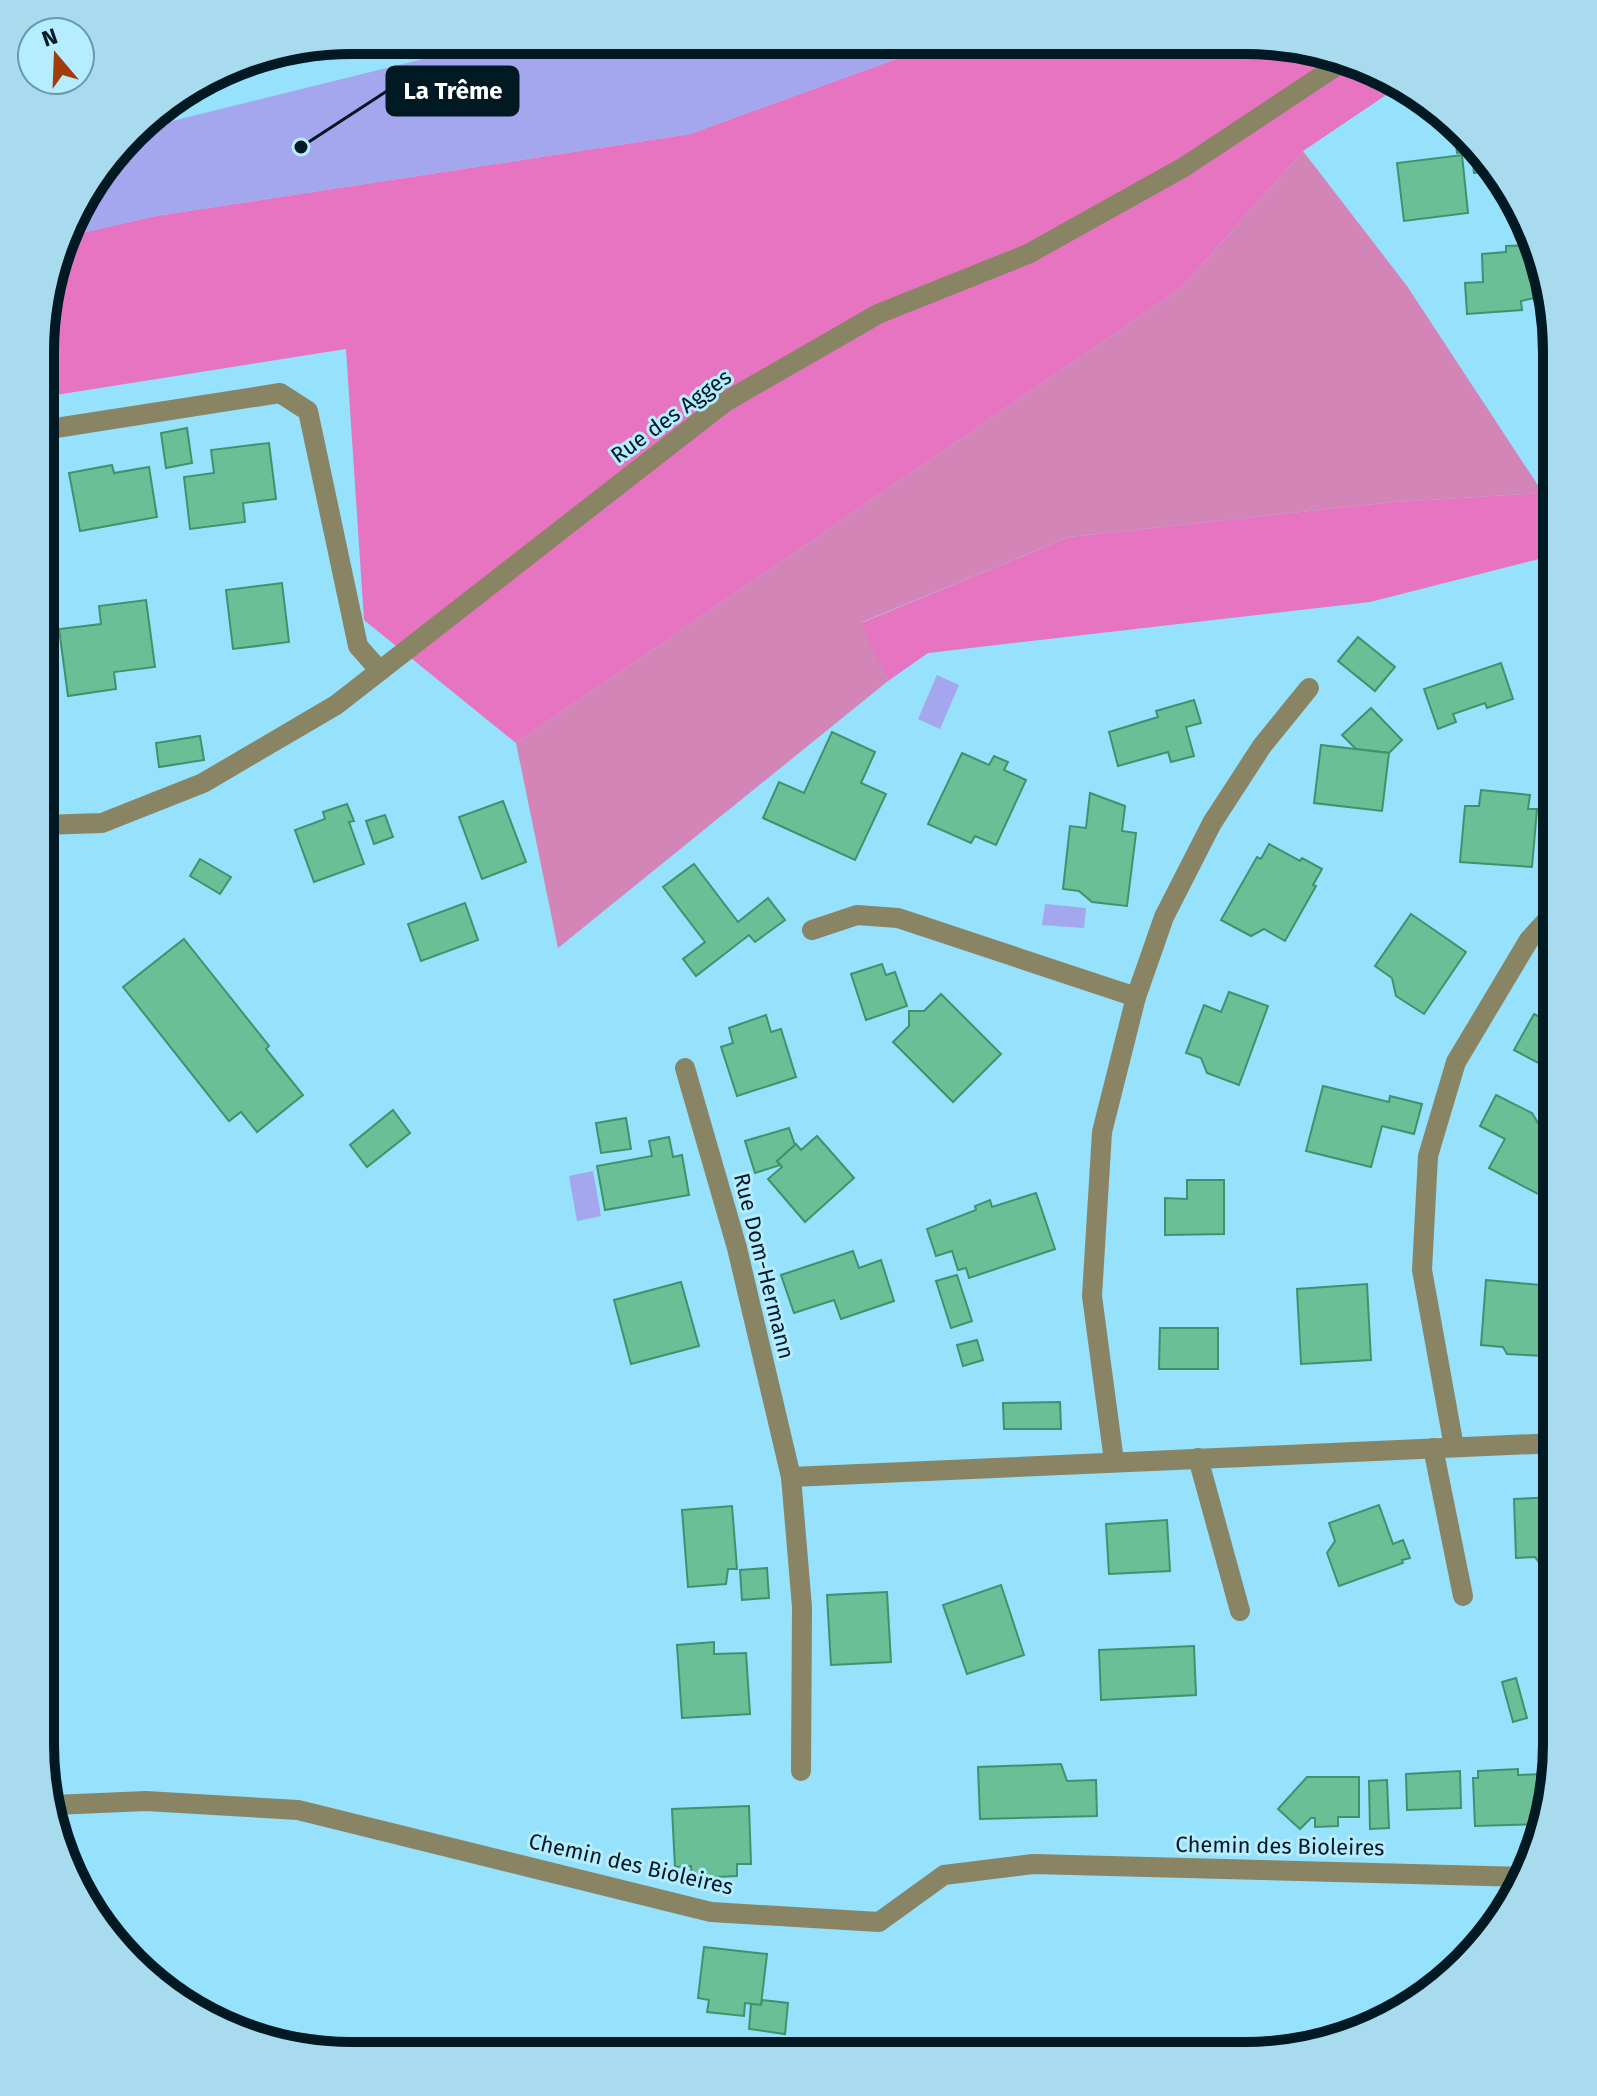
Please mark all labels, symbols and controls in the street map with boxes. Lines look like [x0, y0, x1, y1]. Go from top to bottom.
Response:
north arrow [16, 16, 96, 96]
text: N [38, 22, 61, 53]
callout: La Trême [387, 67, 518, 115]
text: La Trême [404, 77, 502, 105]
street label: Rue des Agges [605, 363, 737, 469]
street label: Rue Dom-Hermann [728, 1170, 800, 1362]
street label: Chemin des Bioleires [526, 1827, 736, 1901]
street label: Chemin des Bioleires [1175, 1831, 1385, 1861]

